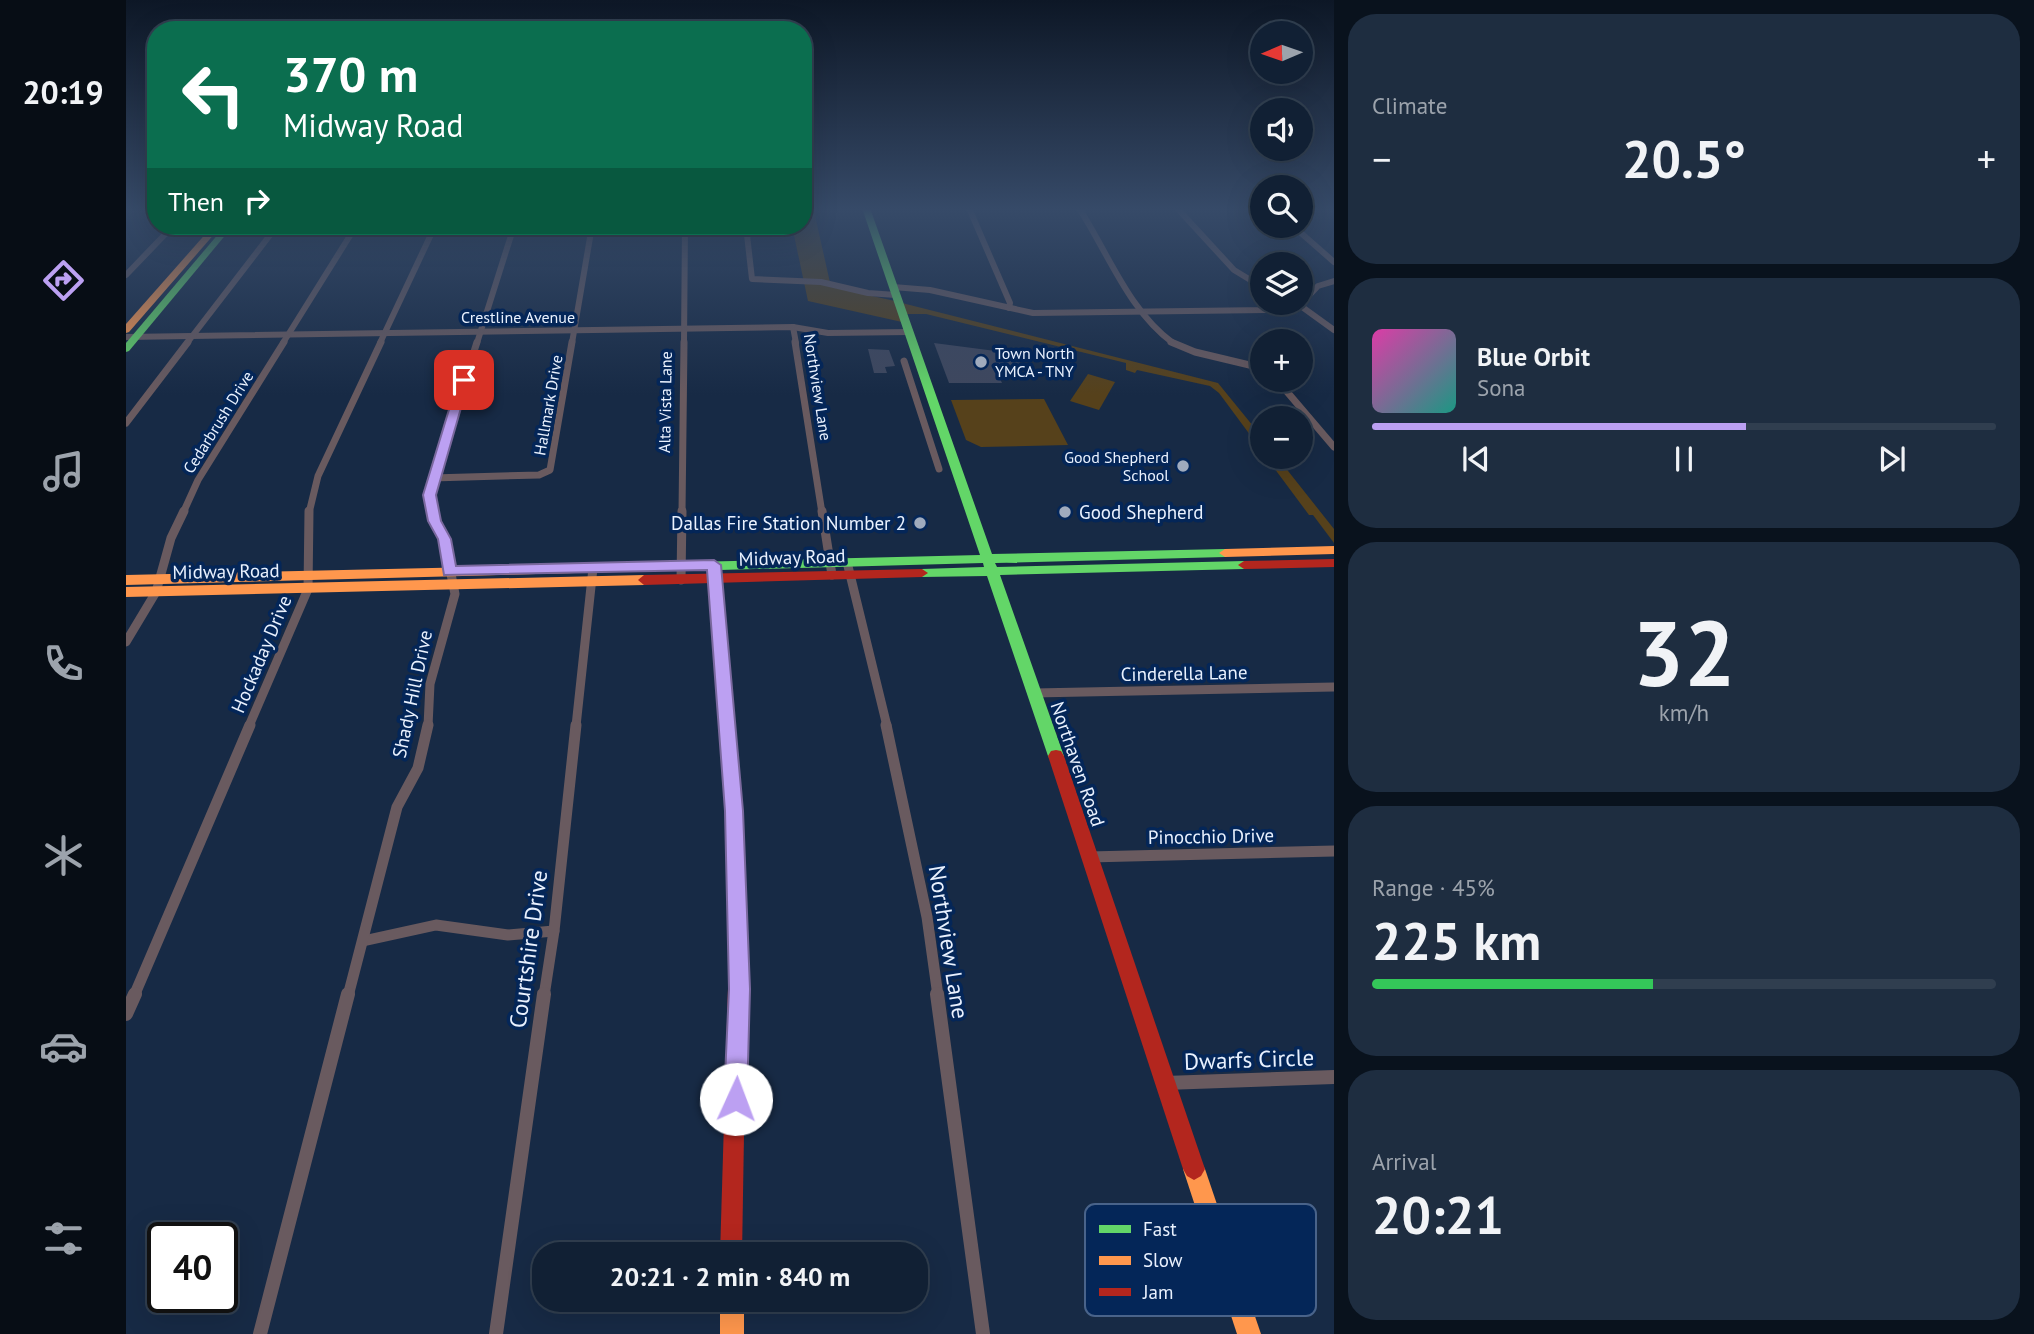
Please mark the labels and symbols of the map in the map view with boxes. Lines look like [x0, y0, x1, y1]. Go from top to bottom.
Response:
north arrow [1250, 21, 1312, 84]
street label: Crestline Avenue [461, 307, 575, 327]
street label: Northview Lane [800, 332, 836, 442]
place label: Town North YMCA - TNY [995, 343, 1074, 381]
pin [434, 350, 494, 410]
street label: Alta Vista Lane [654, 351, 676, 453]
street label: Hallmark Drive [529, 353, 567, 457]
marker: Town North YMCA - TNY [973, 354, 989, 370]
street label: Cedarbrush Drive [179, 367, 257, 477]
place label: Good Shepherd School [1064, 447, 1169, 485]
marker: Good Shepherd School [1175, 458, 1191, 474]
place label: Good Shepherd [1079, 500, 1203, 524]
marker: Good Shepherd [1057, 504, 1073, 520]
place label: Dallas Fire Station Number 2 [671, 511, 906, 535]
marker: Dallas Fire Station Number 2 [912, 515, 928, 531]
street label: Midway Road [738, 543, 846, 571]
street label: Midway Road [172, 558, 280, 584]
street label: Hockaday Drive [225, 592, 297, 716]
street label: Shady Hill Drive [387, 628, 437, 760]
street label: Cinderella Lane [1120, 660, 1248, 686]
street label: Northaven Road [1045, 698, 1111, 830]
street label: Pinocchio Drive [1148, 823, 1274, 849]
street label: Northview Lane [923, 863, 975, 1021]
street label: Courtshire Drive [503, 868, 553, 1030]
street label: Dwarfs Circle [1183, 1042, 1315, 1076]
position arrow [699, 1062, 773, 1136]
legend [1085, 1204, 1316, 1316]
text: Fast [1143, 1217, 1177, 1241]
speed limit sign: 40 [147, 1222, 238, 1313]
text: Slow [1143, 1248, 1183, 1272]
text: Jam [1142, 1280, 1173, 1304]

